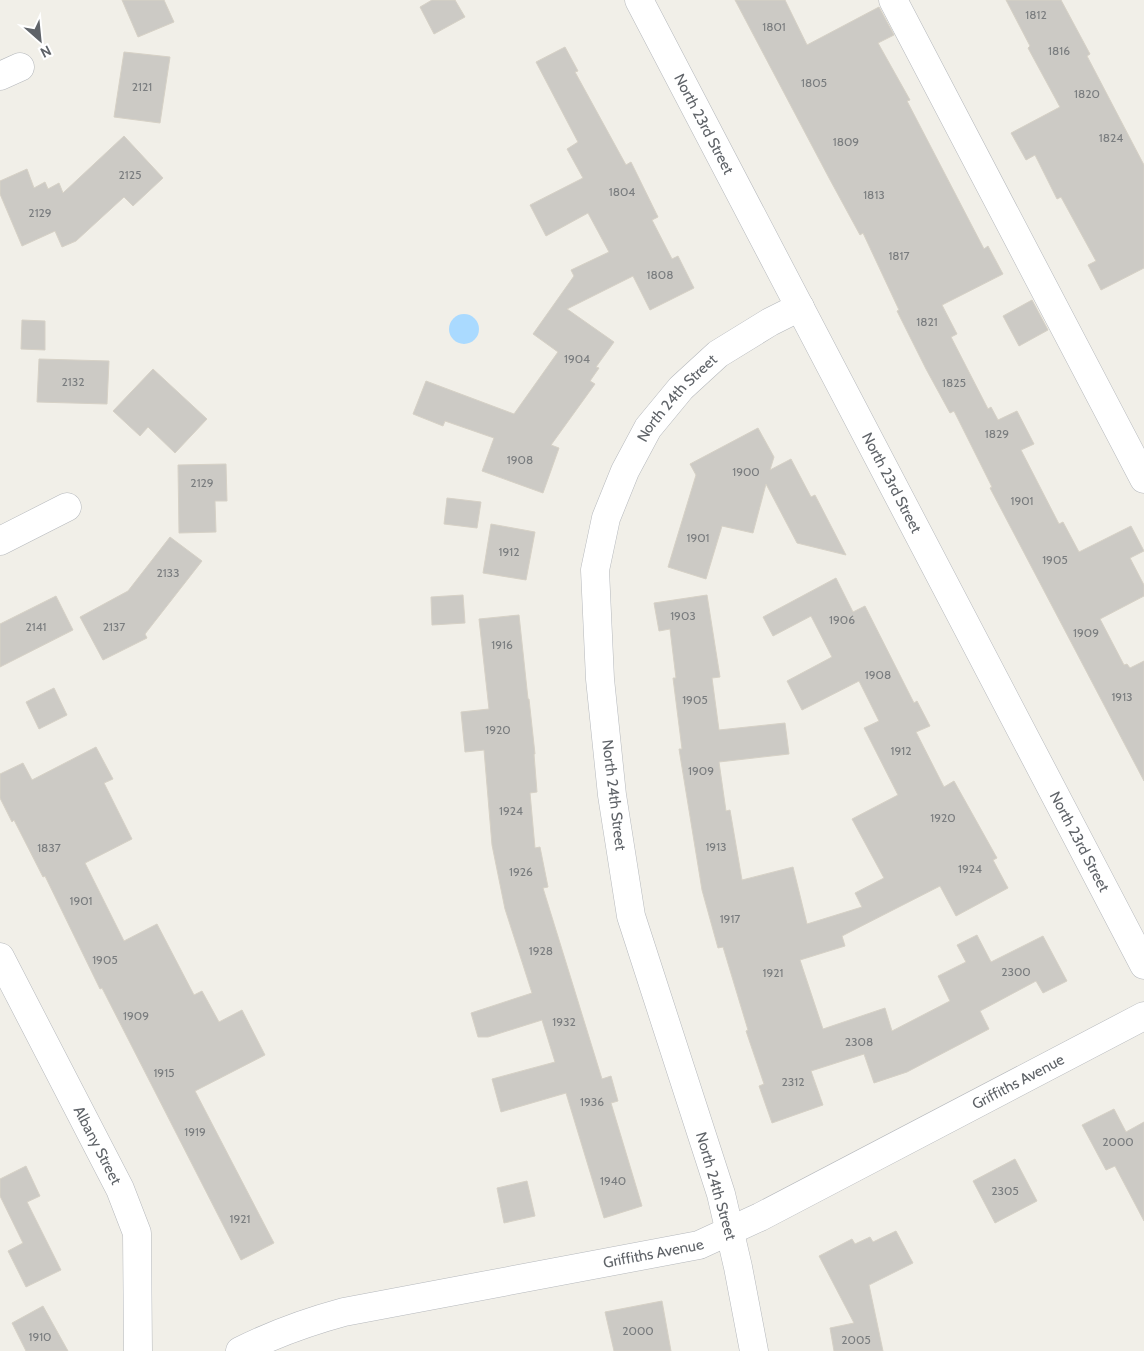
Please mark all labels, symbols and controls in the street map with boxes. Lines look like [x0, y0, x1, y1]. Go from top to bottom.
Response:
house number: 1812 [1025, 7, 1047, 22]
north arrow [15, 15, 65, 65]
house number: 1801 [762, 19, 786, 34]
text: N [37, 41, 54, 62]
house number: 1816 [1048, 43, 1070, 58]
street label: North 23rd Street [670, 71, 738, 177]
house number: 1805 [801, 75, 827, 90]
house number: 2121 [132, 79, 152, 94]
house number: 1820 [1074, 86, 1100, 101]
house number: 1824 [1099, 130, 1123, 145]
house number: 1809 [833, 134, 859, 149]
house number: 2125 [119, 167, 141, 182]
house number: 1804 [609, 184, 635, 199]
house number: 1813 [863, 187, 885, 202]
house number: 2129 [28, 205, 52, 220]
house number: 1817 [888, 248, 910, 263]
house number: 1808 [647, 267, 673, 282]
house number: 1821 [916, 314, 938, 329]
house number: 1904 [564, 351, 590, 366]
street label: North 24th Street [633, 351, 721, 445]
house number: 2132 [62, 374, 84, 389]
house number: 1825 [942, 375, 966, 390]
house number: 1829 [985, 426, 1009, 441]
street label: North 23rd Street [858, 430, 925, 536]
house number: 1908 [507, 452, 533, 467]
house number: 1900 [732, 464, 760, 479]
house number: 2129 [190, 475, 214, 490]
house number: 1901 [1010, 493, 1034, 508]
house number: 1901 [686, 530, 710, 545]
house number: 1912 [499, 544, 519, 559]
house number: 1905 [1042, 552, 1068, 567]
house number: 2133 [156, 565, 180, 580]
house number: 1903 [670, 608, 696, 623]
house number: 1906 [829, 612, 855, 627]
house number: 2141 [25, 619, 47, 634]
house number: 2137 [103, 619, 125, 634]
house number: 1909 [1073, 625, 1099, 640]
house number: 1916 [491, 637, 513, 652]
house number: 1908 [865, 667, 891, 682]
house number: 1913 [1111, 689, 1133, 704]
house number: 1905 [682, 692, 708, 707]
house number: 1920 [485, 722, 511, 737]
street label: North 24th Street [598, 739, 630, 851]
house number: 1912 [891, 743, 911, 758]
house number: 1909 [688, 763, 714, 778]
street label: North 23rd Street [1046, 788, 1113, 895]
house number: 1924 [499, 803, 523, 818]
house number: 1920 [930, 810, 956, 825]
house number: 1913 [705, 839, 727, 854]
house number: 1837 [37, 840, 61, 855]
house number: 1924 [958, 861, 982, 876]
house number: 1926 [509, 864, 533, 879]
house number: 1901 [69, 893, 93, 908]
house number: 1917 [720, 911, 740, 926]
house number: 1928 [529, 943, 553, 958]
house number: 1905 [92, 952, 118, 967]
house number: 2300 [1001, 964, 1031, 979]
house number: 1921 [763, 965, 783, 980]
house number: 1909 [123, 1008, 149, 1023]
house number: 1932 [552, 1014, 576, 1029]
house number: 2308 [845, 1034, 873, 1049]
street label: Griffiths Avenue [969, 1050, 1068, 1113]
house number: 1915 [153, 1065, 175, 1080]
house number: 2312 [782, 1074, 804, 1089]
house number: 1936 [580, 1094, 604, 1109]
street label: Albany Street [70, 1103, 125, 1188]
house number: 1919 [184, 1124, 206, 1139]
street label: North 24th Street [692, 1130, 740, 1242]
house number: 2000 [1102, 1134, 1134, 1149]
house number: 1940 [600, 1173, 626, 1188]
house number: 2305 [991, 1183, 1019, 1198]
house number: 1921 [230, 1211, 250, 1226]
street label: Griffiths Avenue [602, 1235, 707, 1272]
house number: 2000 [622, 1323, 654, 1338]
house number: 1910 [28, 1329, 52, 1344]
house number: 2005 [841, 1332, 871, 1347]

